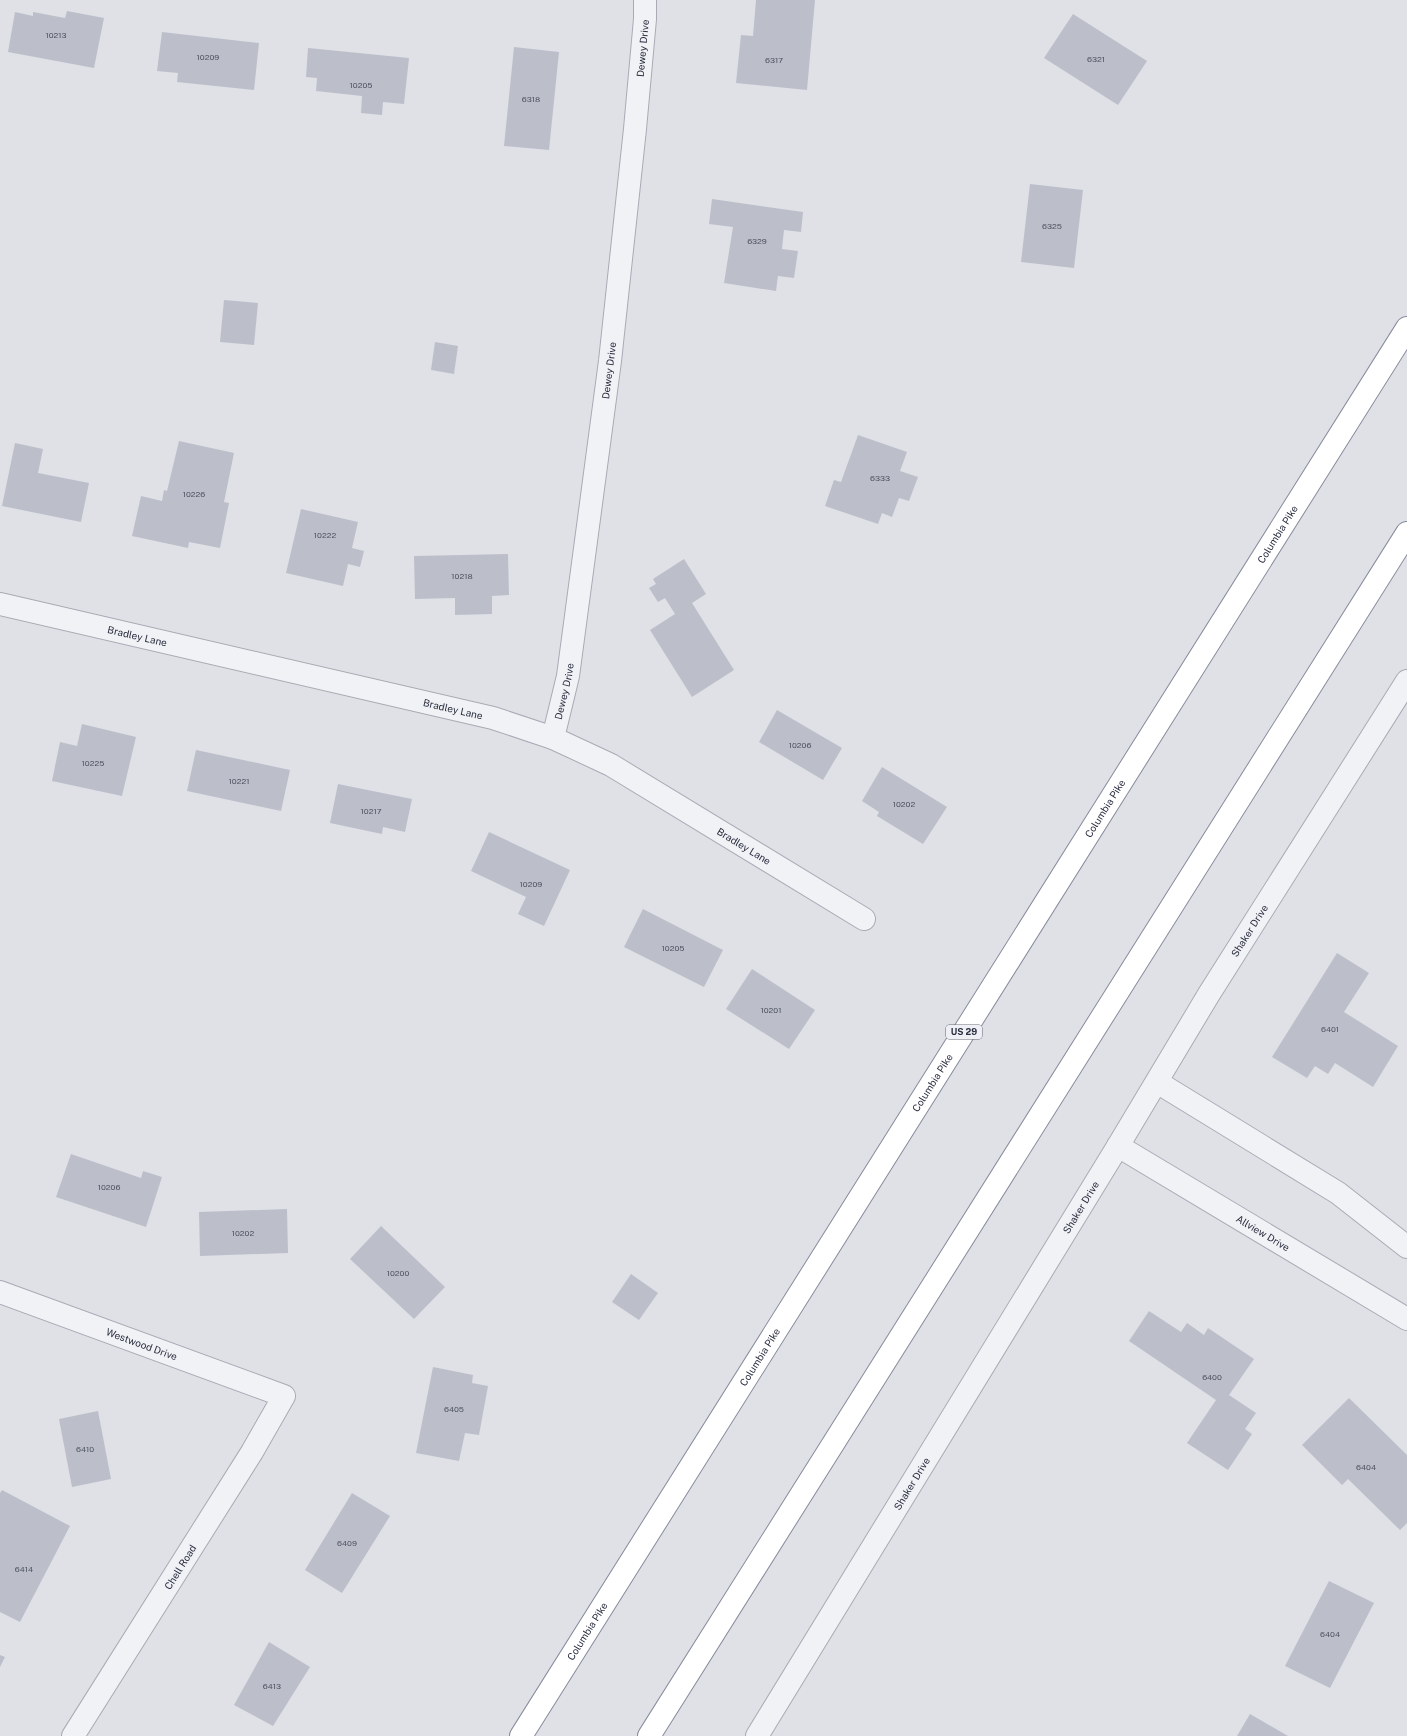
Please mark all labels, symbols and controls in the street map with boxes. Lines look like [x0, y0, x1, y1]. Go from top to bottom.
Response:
street label: Dewey Drive [634, 19, 651, 77]
house number: 10213 [45, 30, 67, 40]
house number: 10209 [197, 52, 219, 62]
house number: 6321 [1087, 54, 1105, 64]
house number: 6317 [765, 55, 783, 65]
house number: 10205 [350, 80, 372, 90]
house number: 6318 [522, 94, 540, 104]
house number: 6325 [1042, 221, 1062, 231]
house number: 6329 [747, 236, 767, 246]
street label: Dewey Drive [599, 341, 618, 400]
house number: 6333 [870, 473, 890, 483]
house number: 10226 [183, 489, 205, 499]
street label: Columbia Pike [1255, 503, 1300, 565]
house number: 10222 [314, 530, 336, 540]
house number: 10218 [451, 571, 473, 581]
street label: Bradley Lane [106, 623, 169, 649]
street label: Dewey Drive [552, 662, 576, 721]
street label: Bradley Lane [422, 696, 484, 722]
house number: 10206 [789, 740, 811, 750]
house number: 10225 [82, 758, 104, 768]
house number: 10221 [229, 776, 249, 786]
street label: Columbia Pike [1082, 777, 1128, 840]
house number: 10202 [893, 799, 916, 809]
house number: 10217 [361, 806, 382, 816]
street label: Bradley Lane [715, 825, 773, 867]
house number: 10209 [520, 879, 542, 889]
street label: Shaker Drive [1228, 902, 1270, 959]
house number: 10205 [662, 943, 684, 953]
house number: 10201 [760, 1005, 782, 1015]
house number: 6401 [1321, 1024, 1339, 1034]
road number: US 29 [946, 1025, 982, 1039]
street label: Columbia Pike [909, 1051, 955, 1114]
street label: Shaker Drive [1060, 1178, 1101, 1236]
house number: 10206 [98, 1182, 120, 1192]
street label: Allview Drive [1234, 1212, 1292, 1254]
house number: 10202 [232, 1228, 255, 1238]
house number: 10200 [387, 1268, 409, 1278]
street label: Westwood Drive [105, 1325, 179, 1363]
street label: Columbia Pike [737, 1325, 783, 1388]
house number: 6400 [1202, 1372, 1222, 1382]
house number: 6405 [444, 1404, 464, 1414]
house number: 6410 [76, 1444, 94, 1454]
street label: Shaker Drive [891, 1455, 932, 1512]
house number: 6404 [1356, 1462, 1376, 1472]
house number: 6409 [337, 1538, 357, 1548]
street label: Chell Road [162, 1542, 198, 1592]
house number: 6414 [15, 1564, 33, 1574]
street label: Columbia Pike [564, 1600, 610, 1662]
house number: 6404 [1320, 1629, 1340, 1639]
house number: 6413 [263, 1681, 281, 1691]

